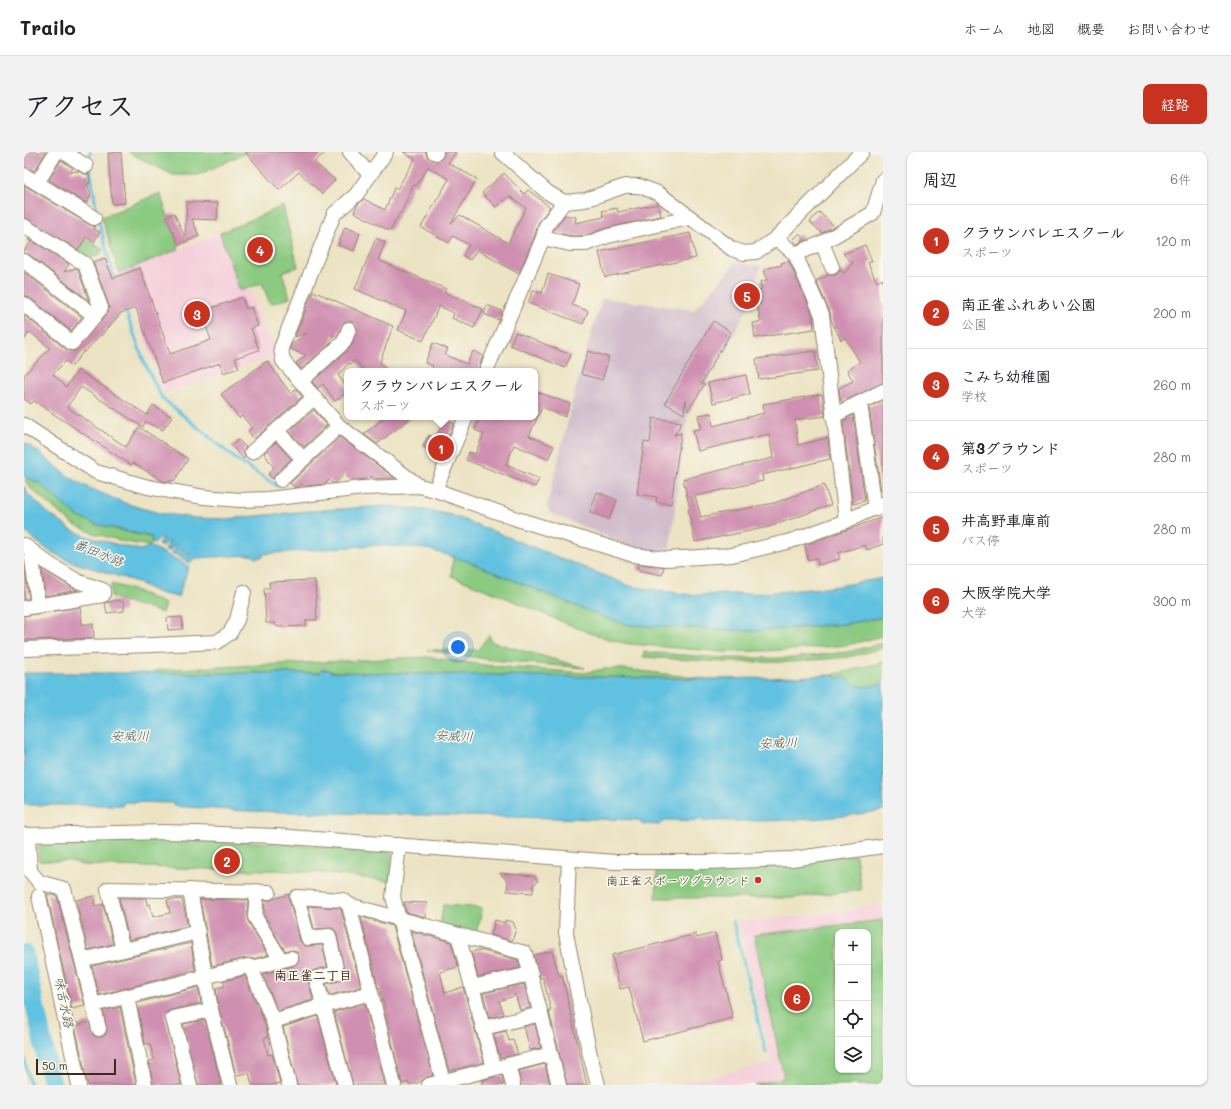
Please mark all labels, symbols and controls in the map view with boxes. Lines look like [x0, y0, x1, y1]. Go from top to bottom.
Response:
text: Trailo [20, 15, 76, 40]
text: ホーム [964, 19, 1005, 38]
text: 地図 [1027, 19, 1055, 38]
text: 概要 [1077, 19, 1105, 38]
text: お問い合わせ [1127, 19, 1211, 38]
button: 経路 [1143, 84, 1207, 124]
text: アクセス [24, 87, 134, 123]
text: 周辺 [923, 168, 957, 190]
text: 6件 [1170, 170, 1191, 187]
text: クラウンバレエスクール [961, 222, 1125, 242]
text: 1 [933, 232, 939, 249]
text: 120 m [1155, 232, 1191, 249]
pin: 4 [247, 235, 273, 265]
text: スポーツ [961, 243, 1013, 260]
pin: 5 [734, 281, 760, 311]
text: 南正雀ふれあい公園 [961, 294, 1096, 314]
pin: 3 [184, 299, 210, 329]
text: 2 [932, 304, 940, 321]
text: 200 m [1153, 304, 1191, 321]
text: 公園 [961, 315, 987, 332]
text: こみち幼稚園 [961, 366, 1051, 386]
popup [344, 368, 538, 420]
text: クラウンバレエスクール [359, 375, 523, 395]
text: 3 [932, 376, 940, 393]
text: 260 m [1153, 376, 1191, 393]
text: 学校 [961, 387, 987, 404]
text: スポーツ [359, 396, 411, 413]
pin: 1 [428, 433, 454, 463]
text: 第3グラウンド [961, 438, 1060, 458]
text: 4 [932, 448, 940, 465]
text: 280 m [1153, 448, 1191, 465]
text: スポーツ [961, 459, 1013, 476]
text: 井高野車庫前 [961, 510, 1051, 530]
text: 5 [932, 520, 940, 537]
text: 280 m [1153, 520, 1191, 537]
text: バス停 [961, 531, 1000, 548]
water label: 番田水路 [72, 534, 127, 570]
text: 大阪学院大学 [961, 582, 1051, 602]
text: 6 [932, 592, 940, 609]
text: 300 m [1153, 592, 1191, 609]
text: 大学 [961, 603, 987, 620]
your location [448, 637, 468, 657]
water label: 安威川 [110, 726, 150, 744]
water label: 安威川 [434, 726, 474, 744]
water label: 安威川 [758, 733, 798, 751]
pin: 2 [214, 846, 240, 876]
place label: 南正雀スポーツグラウンド [606, 872, 750, 888]
marker: 南正雀スポーツグラウンド [753, 875, 763, 885]
map controls [835, 929, 871, 1073]
button: + [835, 929, 871, 965]
button: − [835, 965, 871, 1001]
district label: 南正雀二丁目 [274, 966, 352, 983]
water label: 味舌水路 [51, 975, 79, 1030]
pin: 6 [784, 983, 810, 1013]
button: locate [835, 1001, 871, 1037]
button: layers [835, 1037, 871, 1073]
scale bar [36, 1057, 116, 1076]
text: 50 m [42, 1058, 68, 1073]

